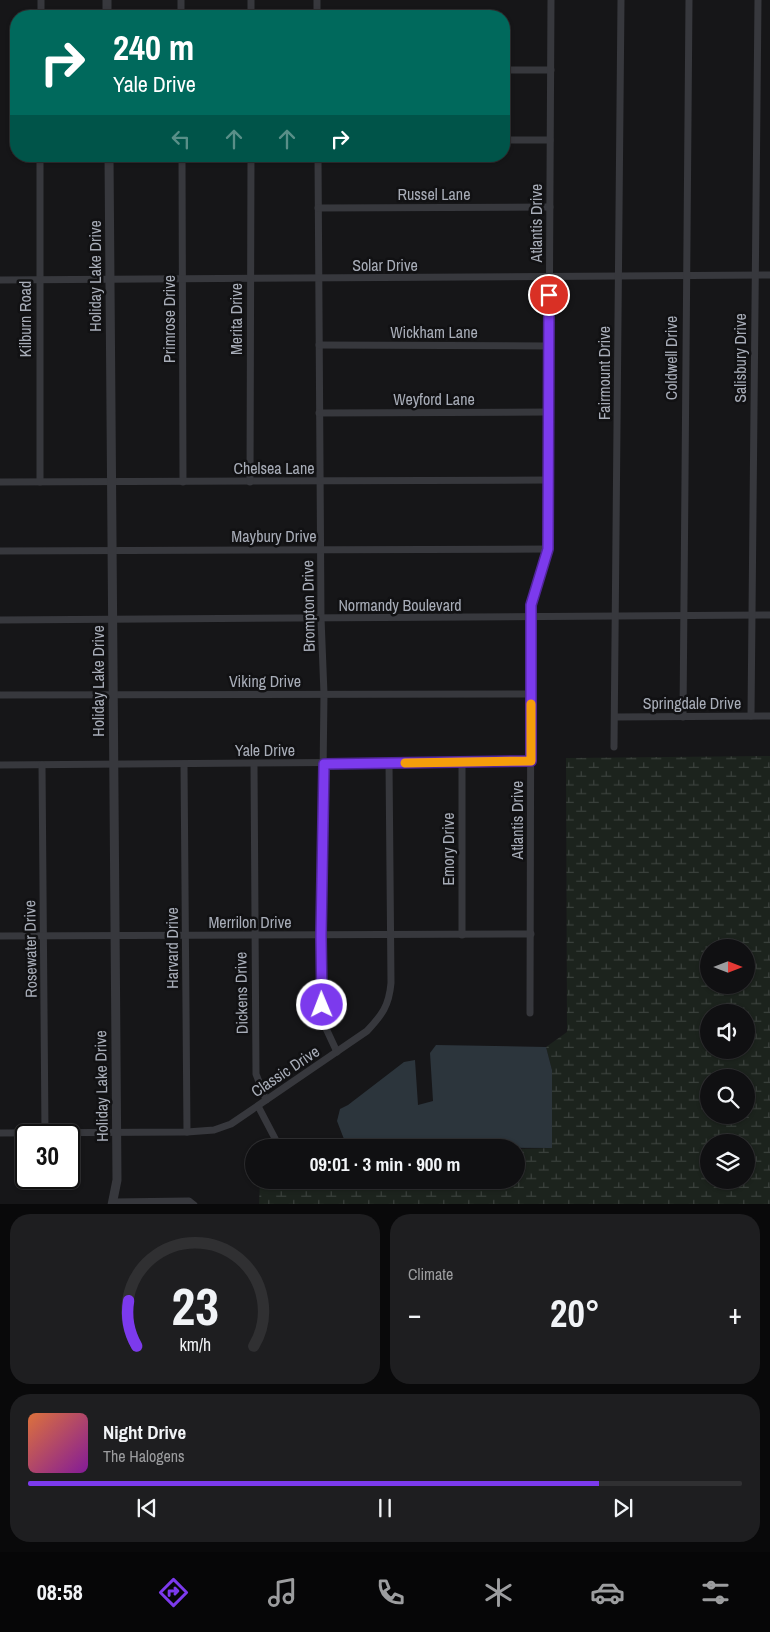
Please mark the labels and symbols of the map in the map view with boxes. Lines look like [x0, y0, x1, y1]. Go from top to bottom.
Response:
street label: Russel Lane [398, 183, 470, 205]
street label: Atlantis Drive [525, 184, 547, 263]
street label: Holiday Lake Drive [84, 220, 106, 332]
street label: Solar Drive [352, 254, 418, 276]
pin [528, 274, 570, 316]
street label: Primrose Drive [158, 275, 180, 363]
street label: Kilburn Road [14, 281, 36, 357]
street label: Merita Drive [225, 283, 247, 355]
street label: Salisbury Drive [729, 313, 751, 403]
street label: Coldwell Drive [660, 316, 682, 400]
street label: Wickham Lane [390, 321, 478, 343]
street label: Fairmount Drive [593, 326, 615, 420]
street label: Weyford Lane [393, 388, 475, 410]
street label: Chelsea Lane [234, 457, 314, 479]
street label: Maybury Drive [231, 525, 317, 547]
street label: Brompton Drive [296, 560, 320, 652]
street label: Normandy Boulevard [338, 594, 462, 616]
street label: Holiday Lake Drive [87, 625, 109, 737]
street label: Viking Drive [229, 670, 301, 692]
street label: Springdale Drive [643, 692, 741, 714]
street label: Yale Drive [235, 739, 295, 761]
street label: Atlantis Drive [506, 781, 528, 860]
street label: Emory Drive [437, 813, 459, 885]
street label: Rosewater Drive [18, 900, 42, 998]
street label: Harvard Drive [161, 907, 183, 989]
street label: Merrilon Drive [208, 911, 292, 933]
north arrow [700, 939, 755, 994]
street label: Dickens Drive [229, 952, 253, 1034]
position arrow [295, 978, 347, 1030]
street label: Holiday Lake Drive [89, 1030, 113, 1142]
street label: Classic Drive [247, 1040, 323, 1102]
speed limit sign: 30 [15, 1124, 80, 1189]

